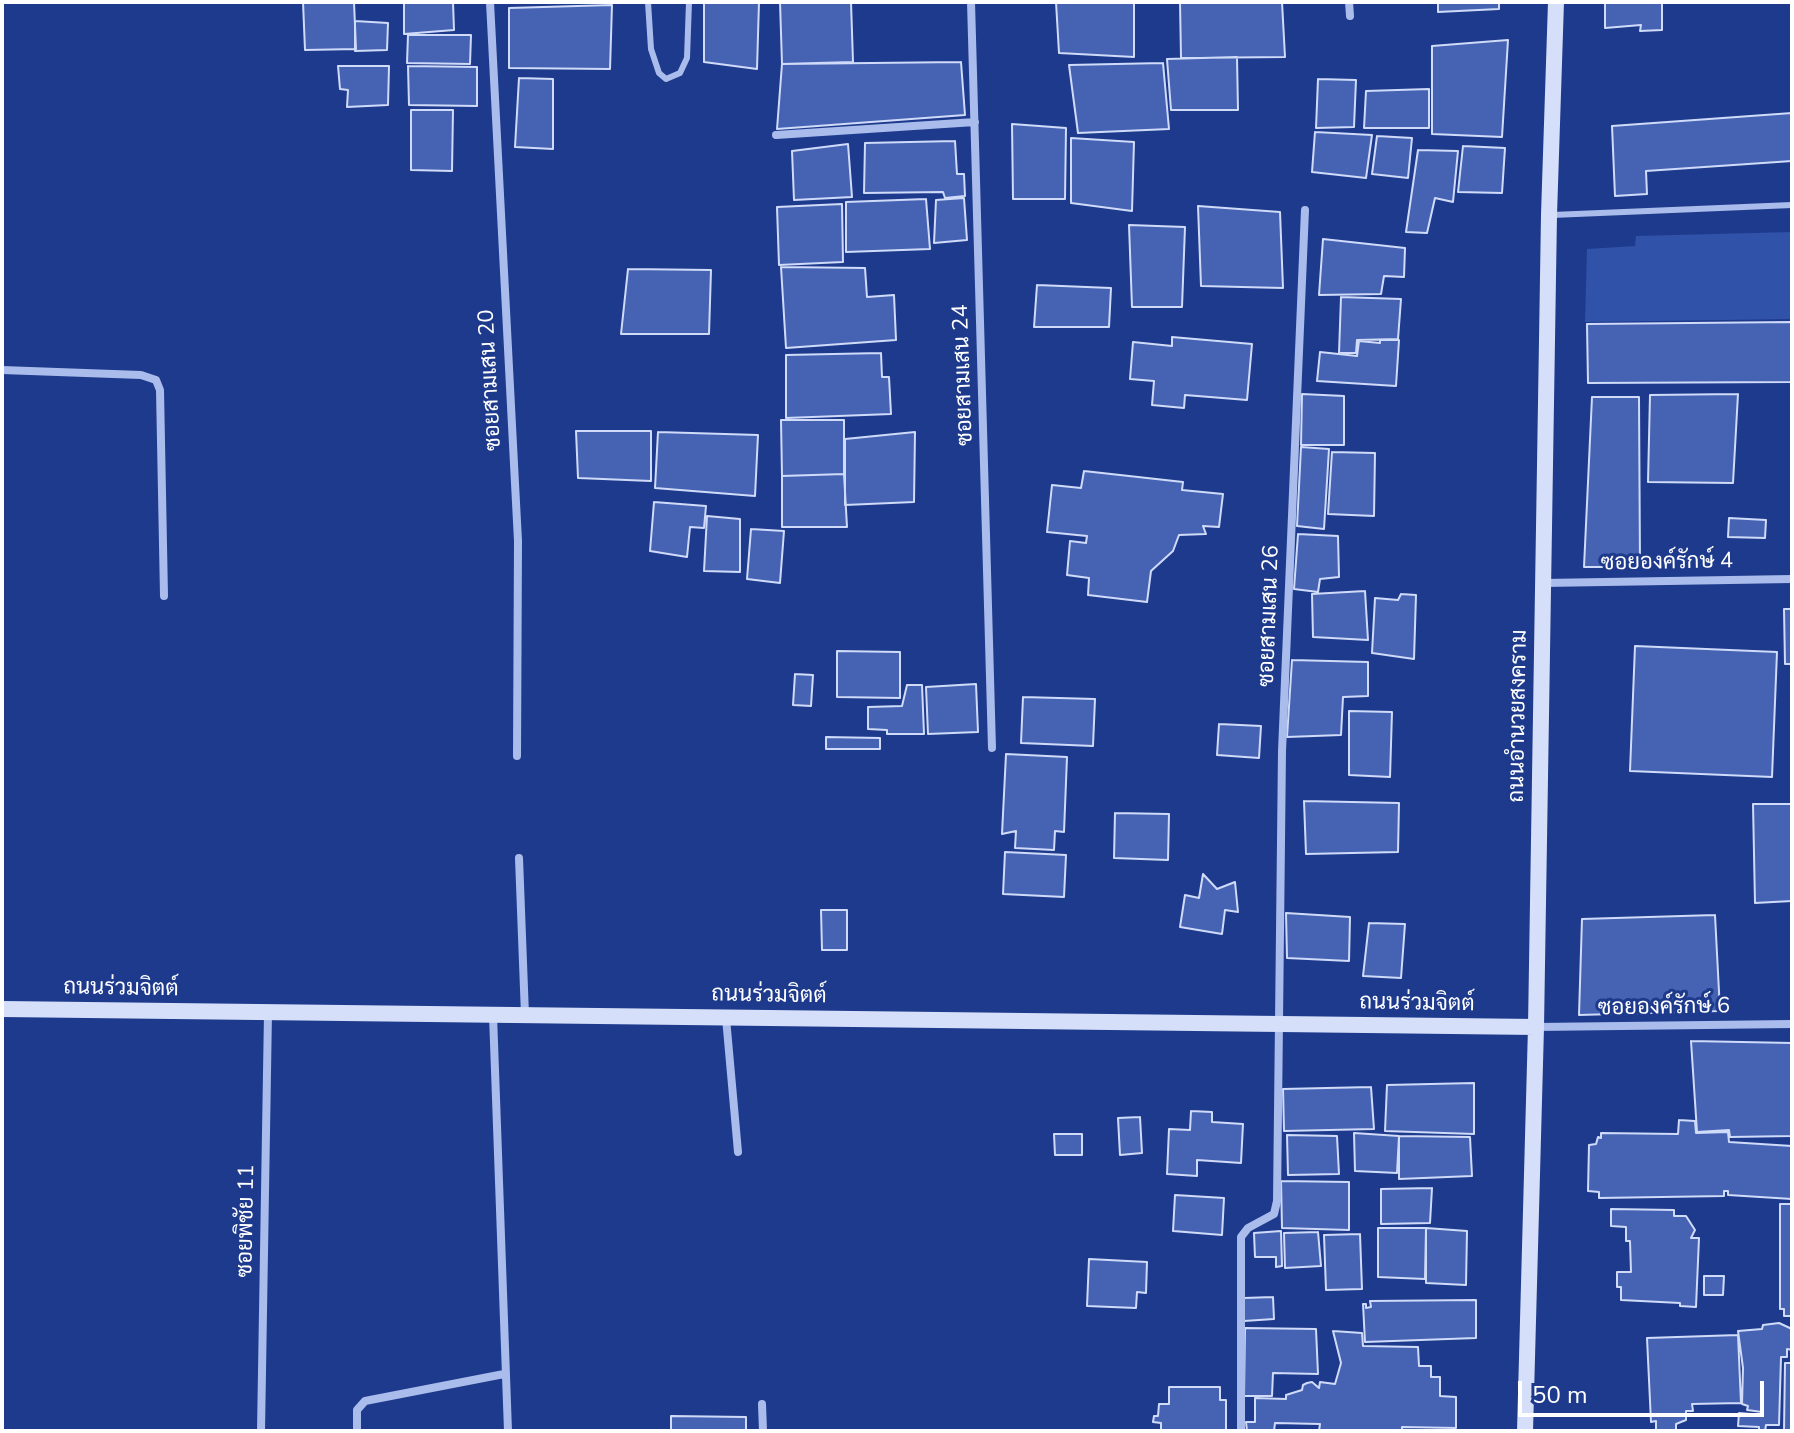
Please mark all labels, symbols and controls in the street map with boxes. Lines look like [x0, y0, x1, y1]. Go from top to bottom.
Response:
street label: ซอยสามเสน 24 [948, 304, 980, 446]
street label: ซอยสามเสน 20 [474, 309, 508, 451]
street label: ซอยสามเสน 26 [1254, 545, 1286, 687]
street label: ซอยองค์รักษ์ 4 [1601, 549, 1733, 577]
street label: ถนนอำนวยสงคราม [1504, 629, 1534, 803]
street label: ถนนร่วมจิตต์ [63, 975, 179, 1003]
street label: ถนนร่วมจิตต์ [711, 982, 827, 1010]
street label: ถนนร่วมจิตต์ [1359, 990, 1475, 1018]
street label: ซอยองค์รักษ์ 6 [1598, 994, 1730, 1022]
street label: ซอยพิชัย 11 [233, 1164, 261, 1278]
scale bar [1522, 1365, 1768, 1415]
text: 50 m [1532, 1379, 1588, 1411]

